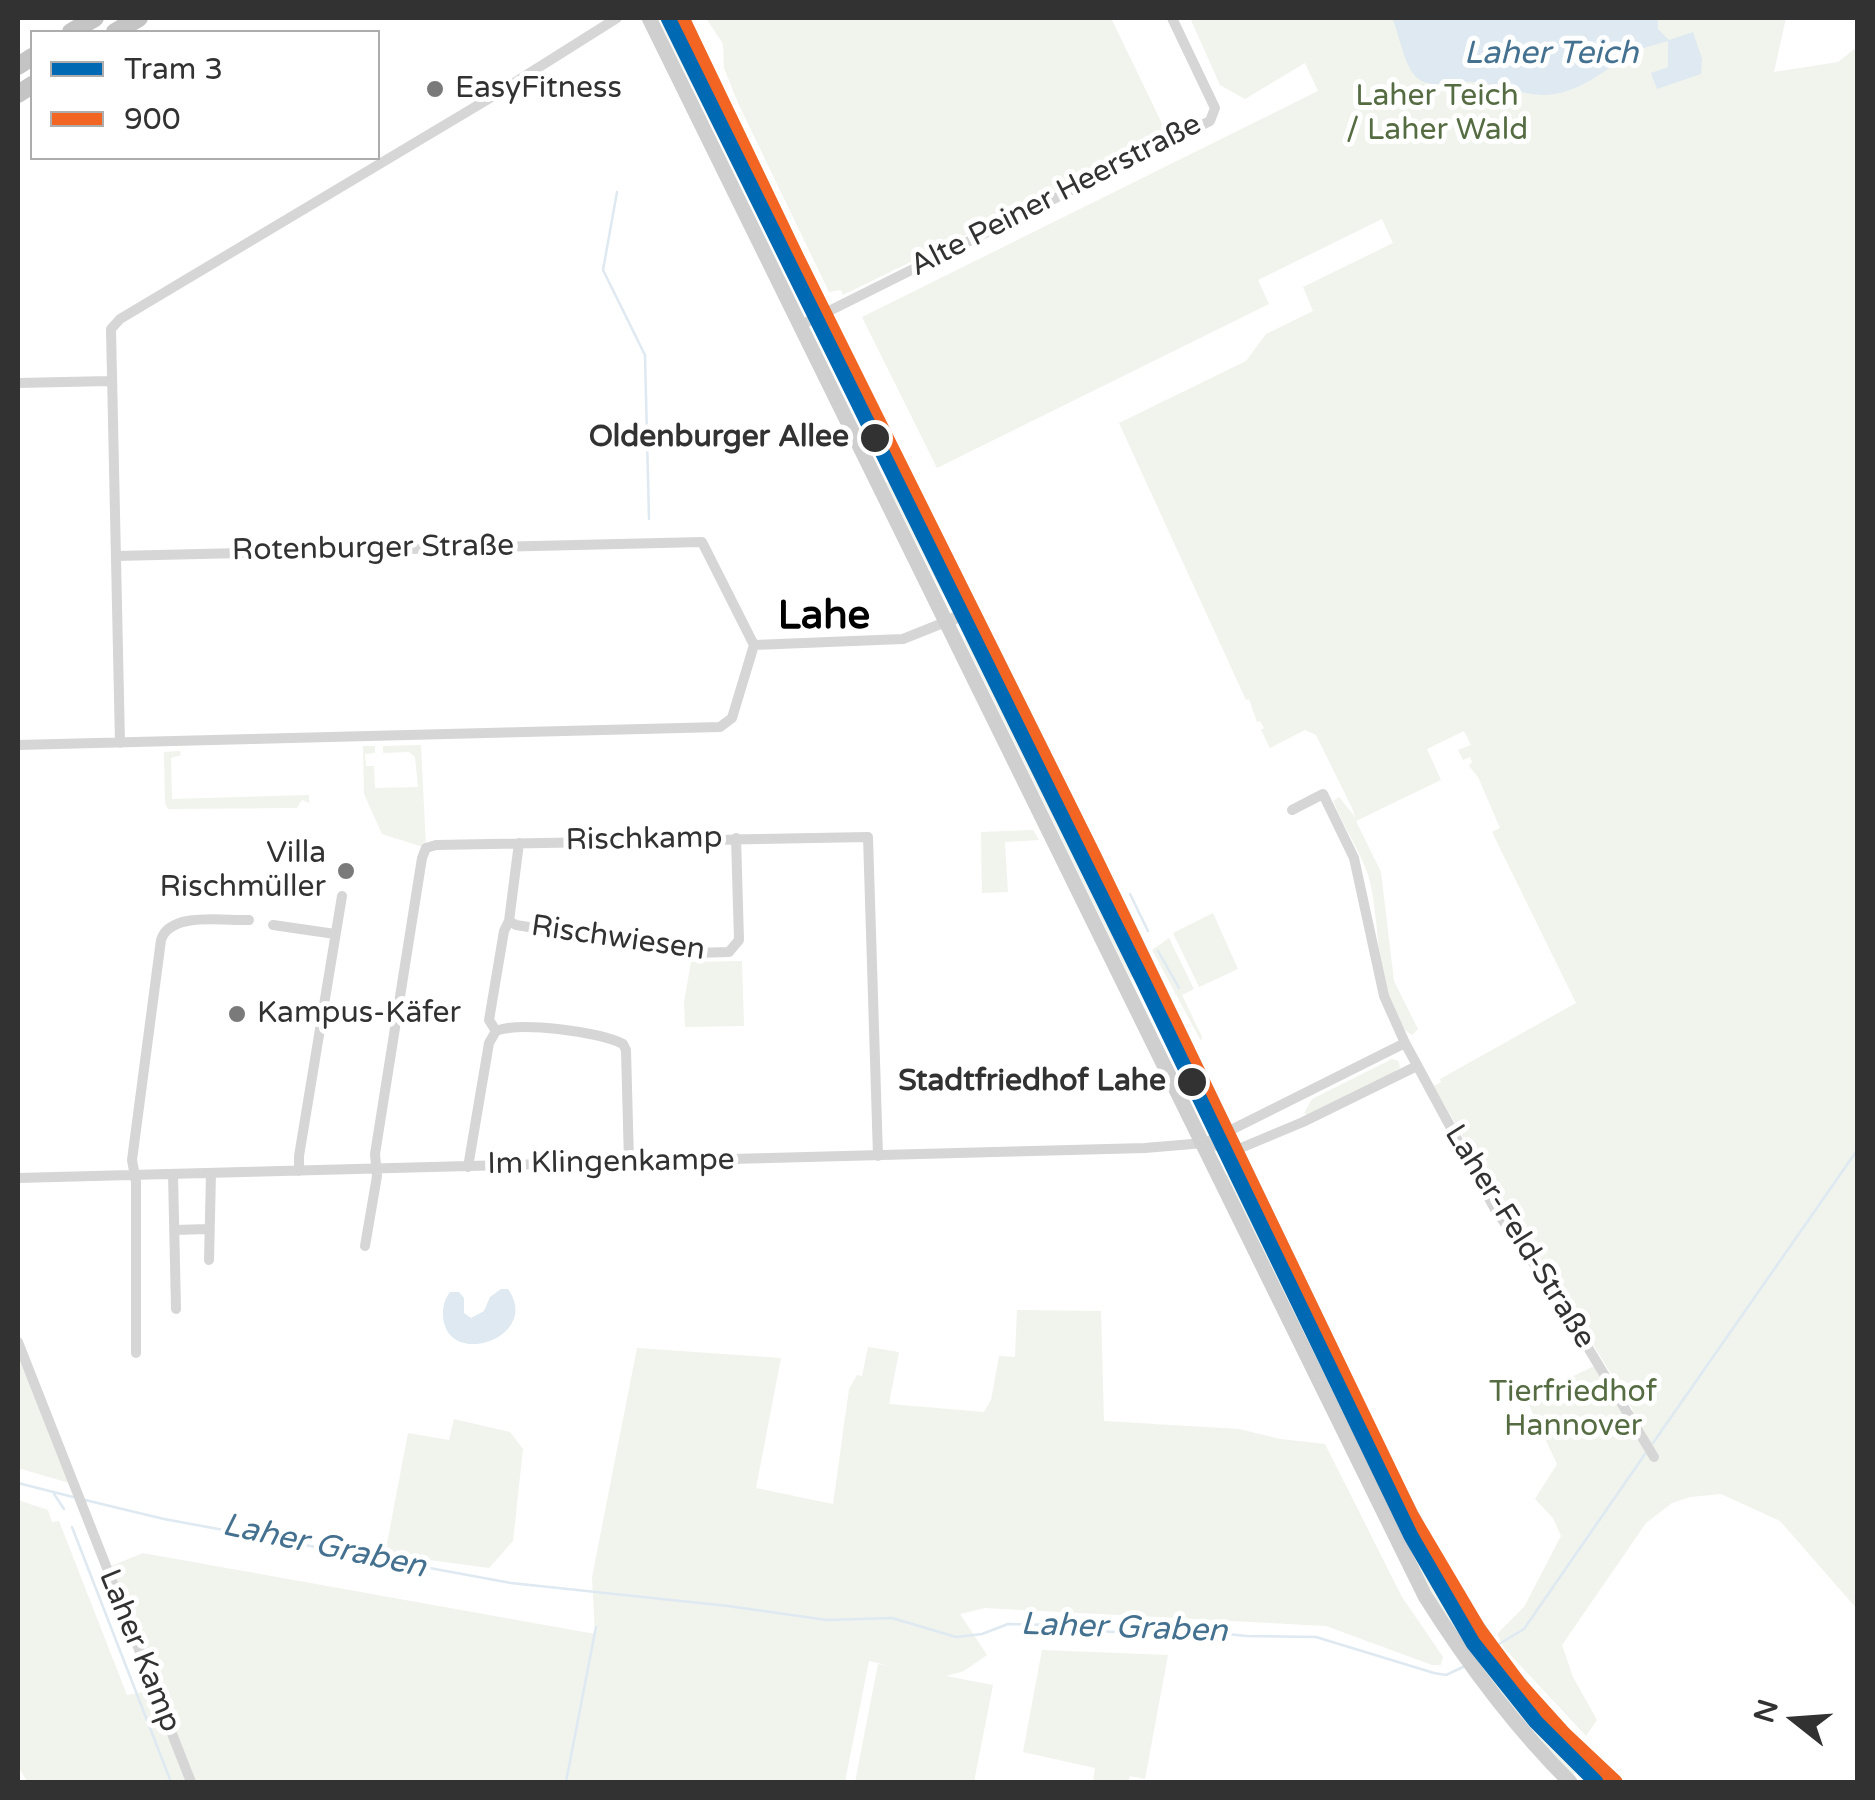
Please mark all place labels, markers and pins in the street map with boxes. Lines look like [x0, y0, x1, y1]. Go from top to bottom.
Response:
place label: EasyFitness [455, 71, 622, 107]
marker: EasyFitness [424, 78, 446, 100]
place label: Oldenburger Allee [589, 420, 849, 456]
marker: Oldenburger Allee [858, 421, 892, 455]
place label: Villa Rischmüller [159, 836, 326, 906]
marker: Villa Rischmüller [335, 860, 357, 882]
place label: Kampus-Käfer [257, 996, 461, 1032]
marker: Kampus-Käfer [226, 1003, 248, 1025]
place label: Stadtfriedhof Lahe [898, 1064, 1166, 1100]
marker: Stadtfriedhof Lahe [1175, 1065, 1209, 1099]

